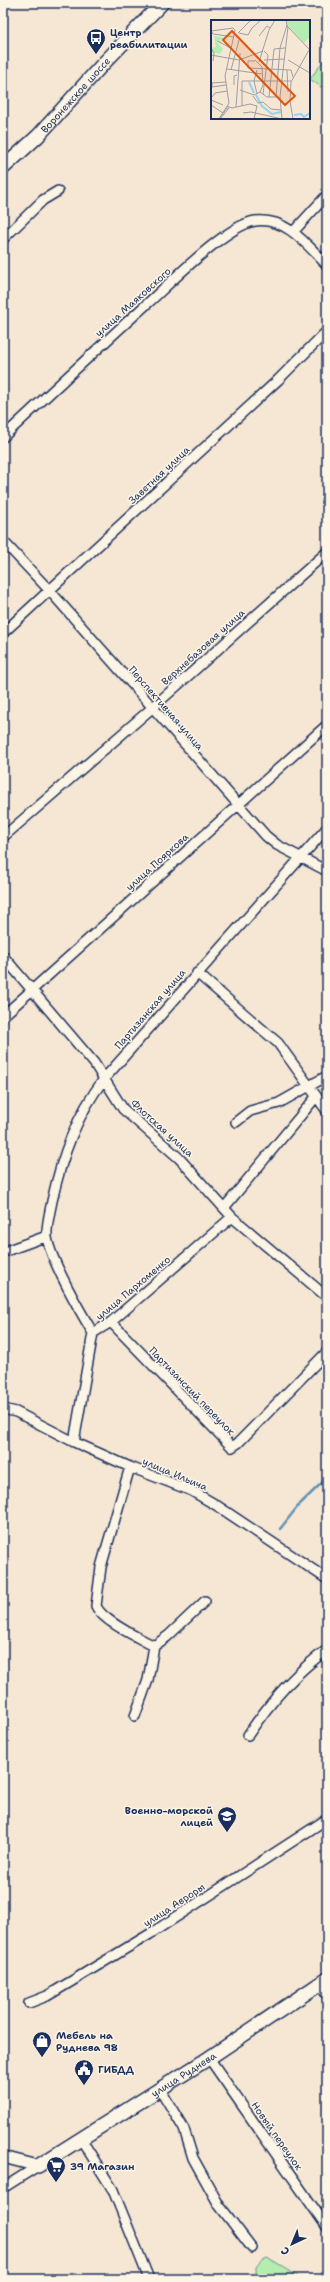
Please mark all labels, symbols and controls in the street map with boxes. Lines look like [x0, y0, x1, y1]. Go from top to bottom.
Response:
inset map [211, 20, 310, 119]
place label: Центр реабилитации [110, 26, 188, 51]
bus stop icon: Центр реабилитации [85, 27, 107, 55]
street label: Воронежское шоссе [38, 54, 113, 135]
street label: улица Маяковского [92, 265, 174, 339]
street label: Заветная улица [126, 443, 193, 507]
street label: Верхнебазовая улица [159, 606, 248, 688]
street label: Перспективная улица [126, 663, 207, 753]
street label: улица Пояркова [123, 830, 192, 894]
street label: Партизанская улица [112, 966, 189, 1052]
street label: Флотская улица [128, 1096, 197, 1160]
street label: улица Пархоменко [93, 1253, 173, 1323]
street label: Партизанский переулок [146, 1344, 238, 1438]
street label: улица Ильича [141, 1455, 210, 1494]
place label: Военно-морской лицей [125, 1804, 213, 1829]
school or university icon: Военно-морской лицей [216, 1805, 238, 1833]
street label: улица Авроры [141, 1880, 207, 1930]
place label: Мебель на Руднева 98 [56, 2029, 118, 2054]
shop icon: Мебель на Руднева 98 [31, 2030, 53, 2058]
street label: улица Руднева [148, 2048, 219, 2100]
public building icon: ГИБДД [73, 2058, 95, 2086]
place label: ГИБДД [98, 2063, 135, 2076]
street label: Новый переулок [248, 2099, 306, 2173]
supermarket icon: 39 Магазин [45, 2155, 67, 2183]
place label: 39 Магазин [70, 2160, 134, 2173]
north arrow [272, 2224, 312, 2264]
text: С [278, 2243, 293, 2259]

